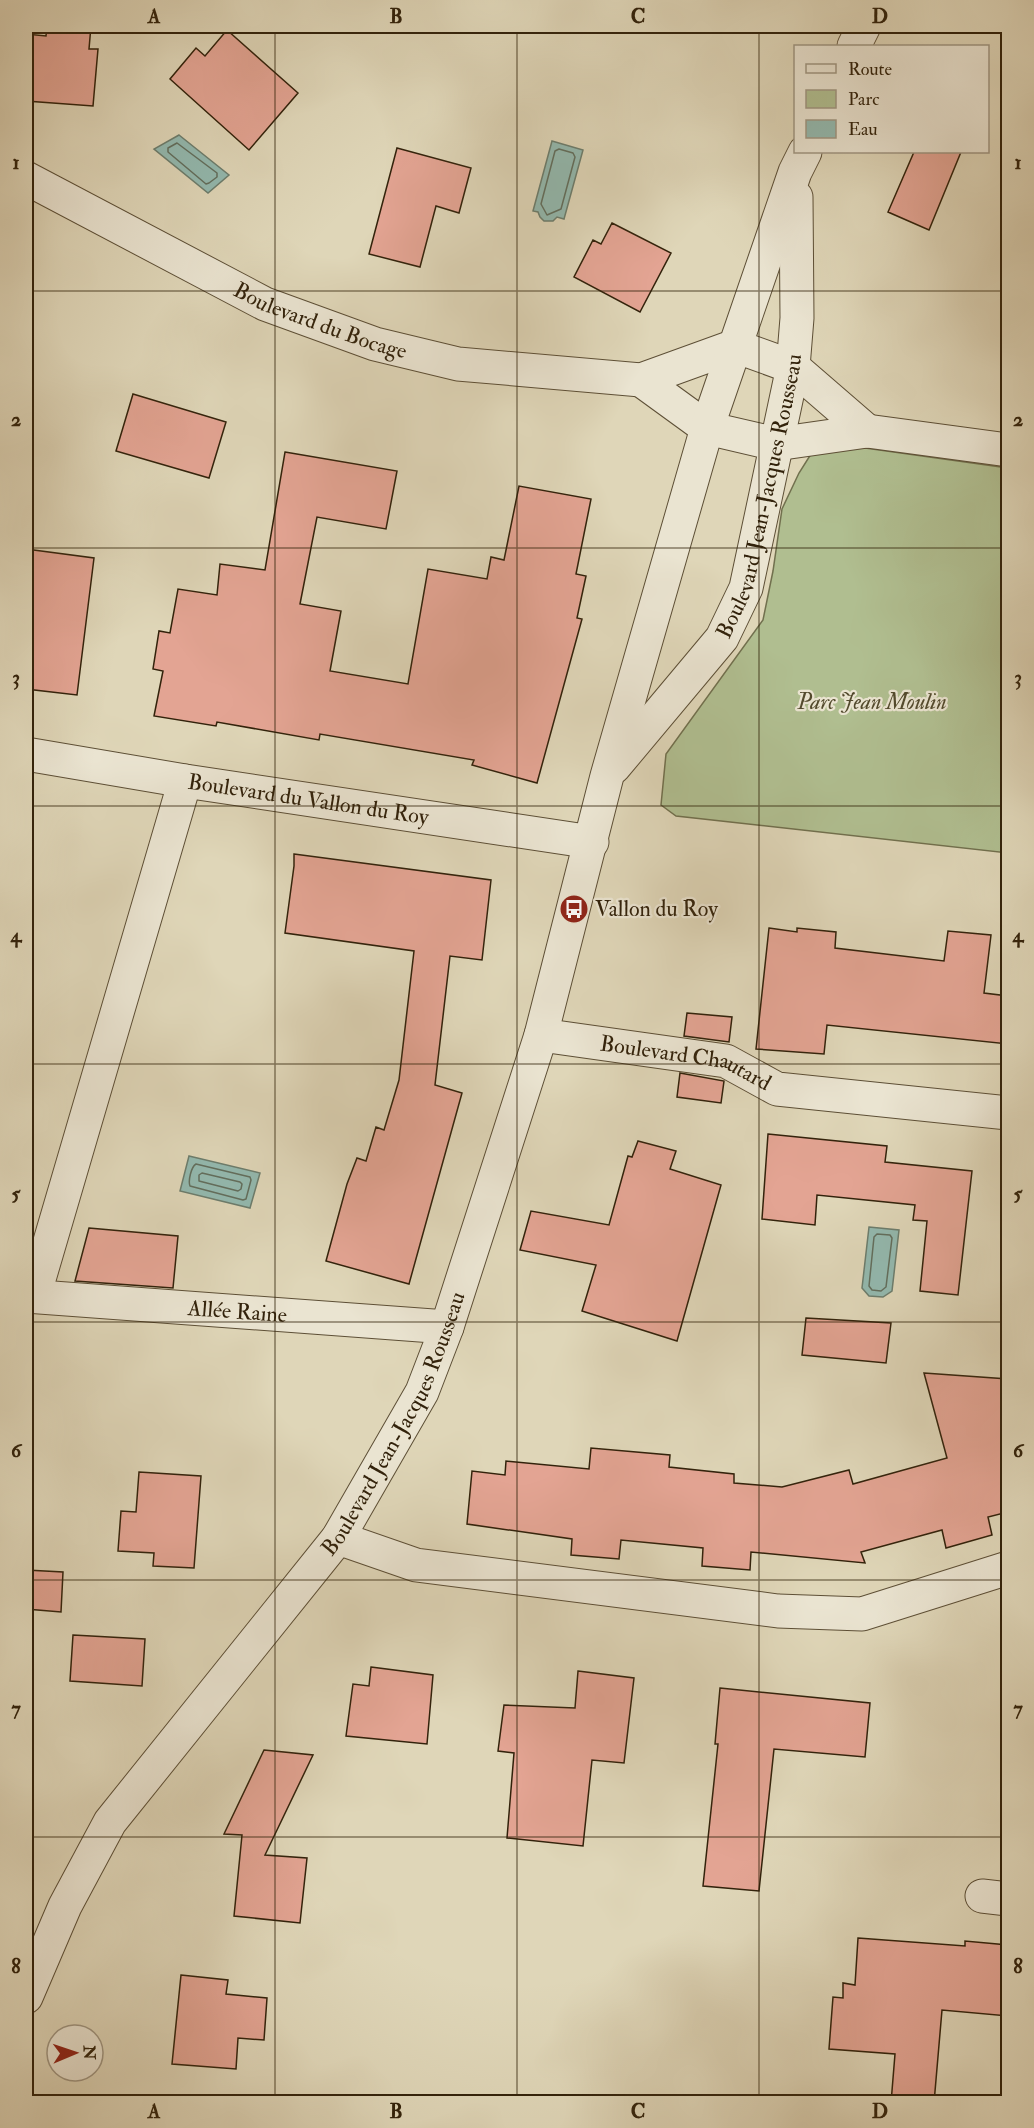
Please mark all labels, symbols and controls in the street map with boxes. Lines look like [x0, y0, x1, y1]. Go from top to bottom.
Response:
text: A [147, 4, 161, 29]
text: B [389, 4, 403, 29]
text: C [631, 4, 645, 29]
text: D [872, 4, 888, 29]
legend [794, 45, 989, 153]
text: Route [848, 58, 892, 81]
text: Parc [848, 88, 879, 111]
text: Eau [848, 118, 878, 141]
text: 1 [12, 150, 20, 175]
text: 1 [1014, 150, 1022, 175]
street label: Boulevard du Bocage [229, 276, 410, 365]
street label: Boulevard Jean-Jacques Rousseau [710, 353, 808, 643]
text: 2 [11, 407, 21, 432]
text: 2 [1013, 407, 1023, 432]
text: 3 [12, 665, 20, 690]
text: 3 [1014, 665, 1022, 690]
park label: Parc Jean Moulin [796, 688, 947, 716]
street label: Boulevard du Vallon du Roy [186, 768, 431, 831]
bus stop icon: Vallon du Roy [558, 893, 590, 925]
place label: Vallon du Roy [595, 895, 718, 923]
text: 4 [10, 923, 23, 948]
text: 4 [1012, 923, 1025, 948]
street label: Boulevard Chautard [598, 1029, 776, 1097]
text: 5 [12, 1181, 22, 1206]
text: 5 [1014, 1181, 1024, 1206]
street label: Boulevard Jean-Jacques Rousseau [315, 1288, 471, 1562]
street label: Allée Raine [186, 1294, 288, 1329]
text: 6 [11, 1438, 23, 1463]
text: 6 [1013, 1438, 1025, 1463]
text: 7 [11, 1696, 21, 1721]
text: 7 [1013, 1696, 1023, 1721]
text: 8 [11, 1954, 21, 1979]
text: 8 [1013, 1954, 1023, 1979]
north arrow [45, 2023, 105, 2083]
text: N [79, 2044, 99, 2061]
text: A [147, 2099, 161, 2124]
text: B [389, 2099, 403, 2124]
text: C [631, 2099, 645, 2124]
text: D [872, 2099, 888, 2124]

